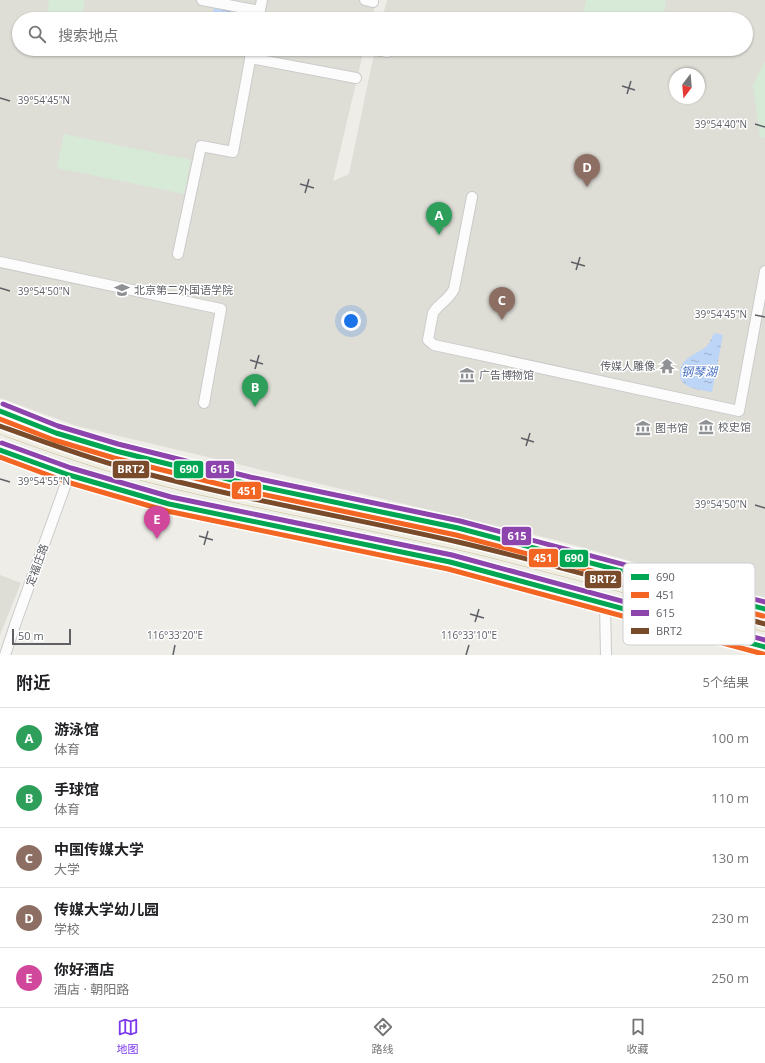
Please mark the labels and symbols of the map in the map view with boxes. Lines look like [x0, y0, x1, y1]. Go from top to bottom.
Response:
north arrow [669, 68, 705, 104]
text: 39°54'45"N [18, 93, 70, 107]
text: 39°54'40"N [695, 117, 747, 131]
pin: D [574, 154, 600, 187]
pin: A [426, 202, 452, 235]
school or university icon: 北京第二外国语学院 [113, 281, 131, 299]
place label: 北京第二外国语学院 [134, 282, 233, 297]
text: 39°54'50"N [18, 284, 70, 298]
pin: C [489, 287, 515, 320]
text: 39°54'45"N [695, 307, 747, 321]
your location [341, 311, 361, 331]
temple icon: 传媒人雕像 [658, 357, 676, 375]
place label: 传媒人雕像 [600, 358, 655, 373]
water label: 钢琴湖 [681, 363, 719, 380]
museum icon: 广告博物馆 [458, 366, 476, 384]
place label: 广告博物馆 [479, 367, 534, 382]
pin: B [242, 374, 268, 407]
museum icon: 校史馆 [697, 418, 715, 436]
museum icon: 图书馆 [634, 419, 652, 437]
place label: 校史馆 [718, 419, 751, 434]
place label: 图书馆 [655, 420, 688, 435]
line badge: BRT2 [112, 460, 150, 479]
line badge: 690 [173, 460, 204, 479]
line badge: 615 [205, 460, 235, 479]
text: BRT2 [117, 461, 145, 476]
text: 690 [180, 461, 198, 476]
text: 615 [211, 461, 229, 476]
text: 39°54'55"N [18, 474, 70, 488]
line badge: 451 [231, 481, 262, 500]
text: 451 [238, 483, 256, 498]
text: 39°54'50"N [695, 497, 747, 511]
pin: E [144, 506, 170, 539]
line badge: 615 [501, 526, 532, 546]
text: 615 [508, 528, 526, 543]
street label: 定福庄路 [22, 542, 51, 588]
line badge: 451 [528, 548, 559, 568]
line badge: 690 [559, 549, 589, 568]
text: 451 [534, 550, 552, 565]
text: 690 [565, 550, 583, 565]
legend [623, 563, 755, 645]
text: 690 [656, 569, 675, 584]
line badge: BRT2 [584, 570, 622, 589]
text: BRT2 [589, 571, 617, 586]
text: 451 [656, 587, 675, 602]
text: 615 [656, 605, 675, 620]
text: BRT2 [656, 623, 682, 638]
scale bar [12, 627, 71, 646]
text: 116°33'20"E [147, 628, 203, 642]
text: 116°33'10"E [441, 628, 497, 642]

